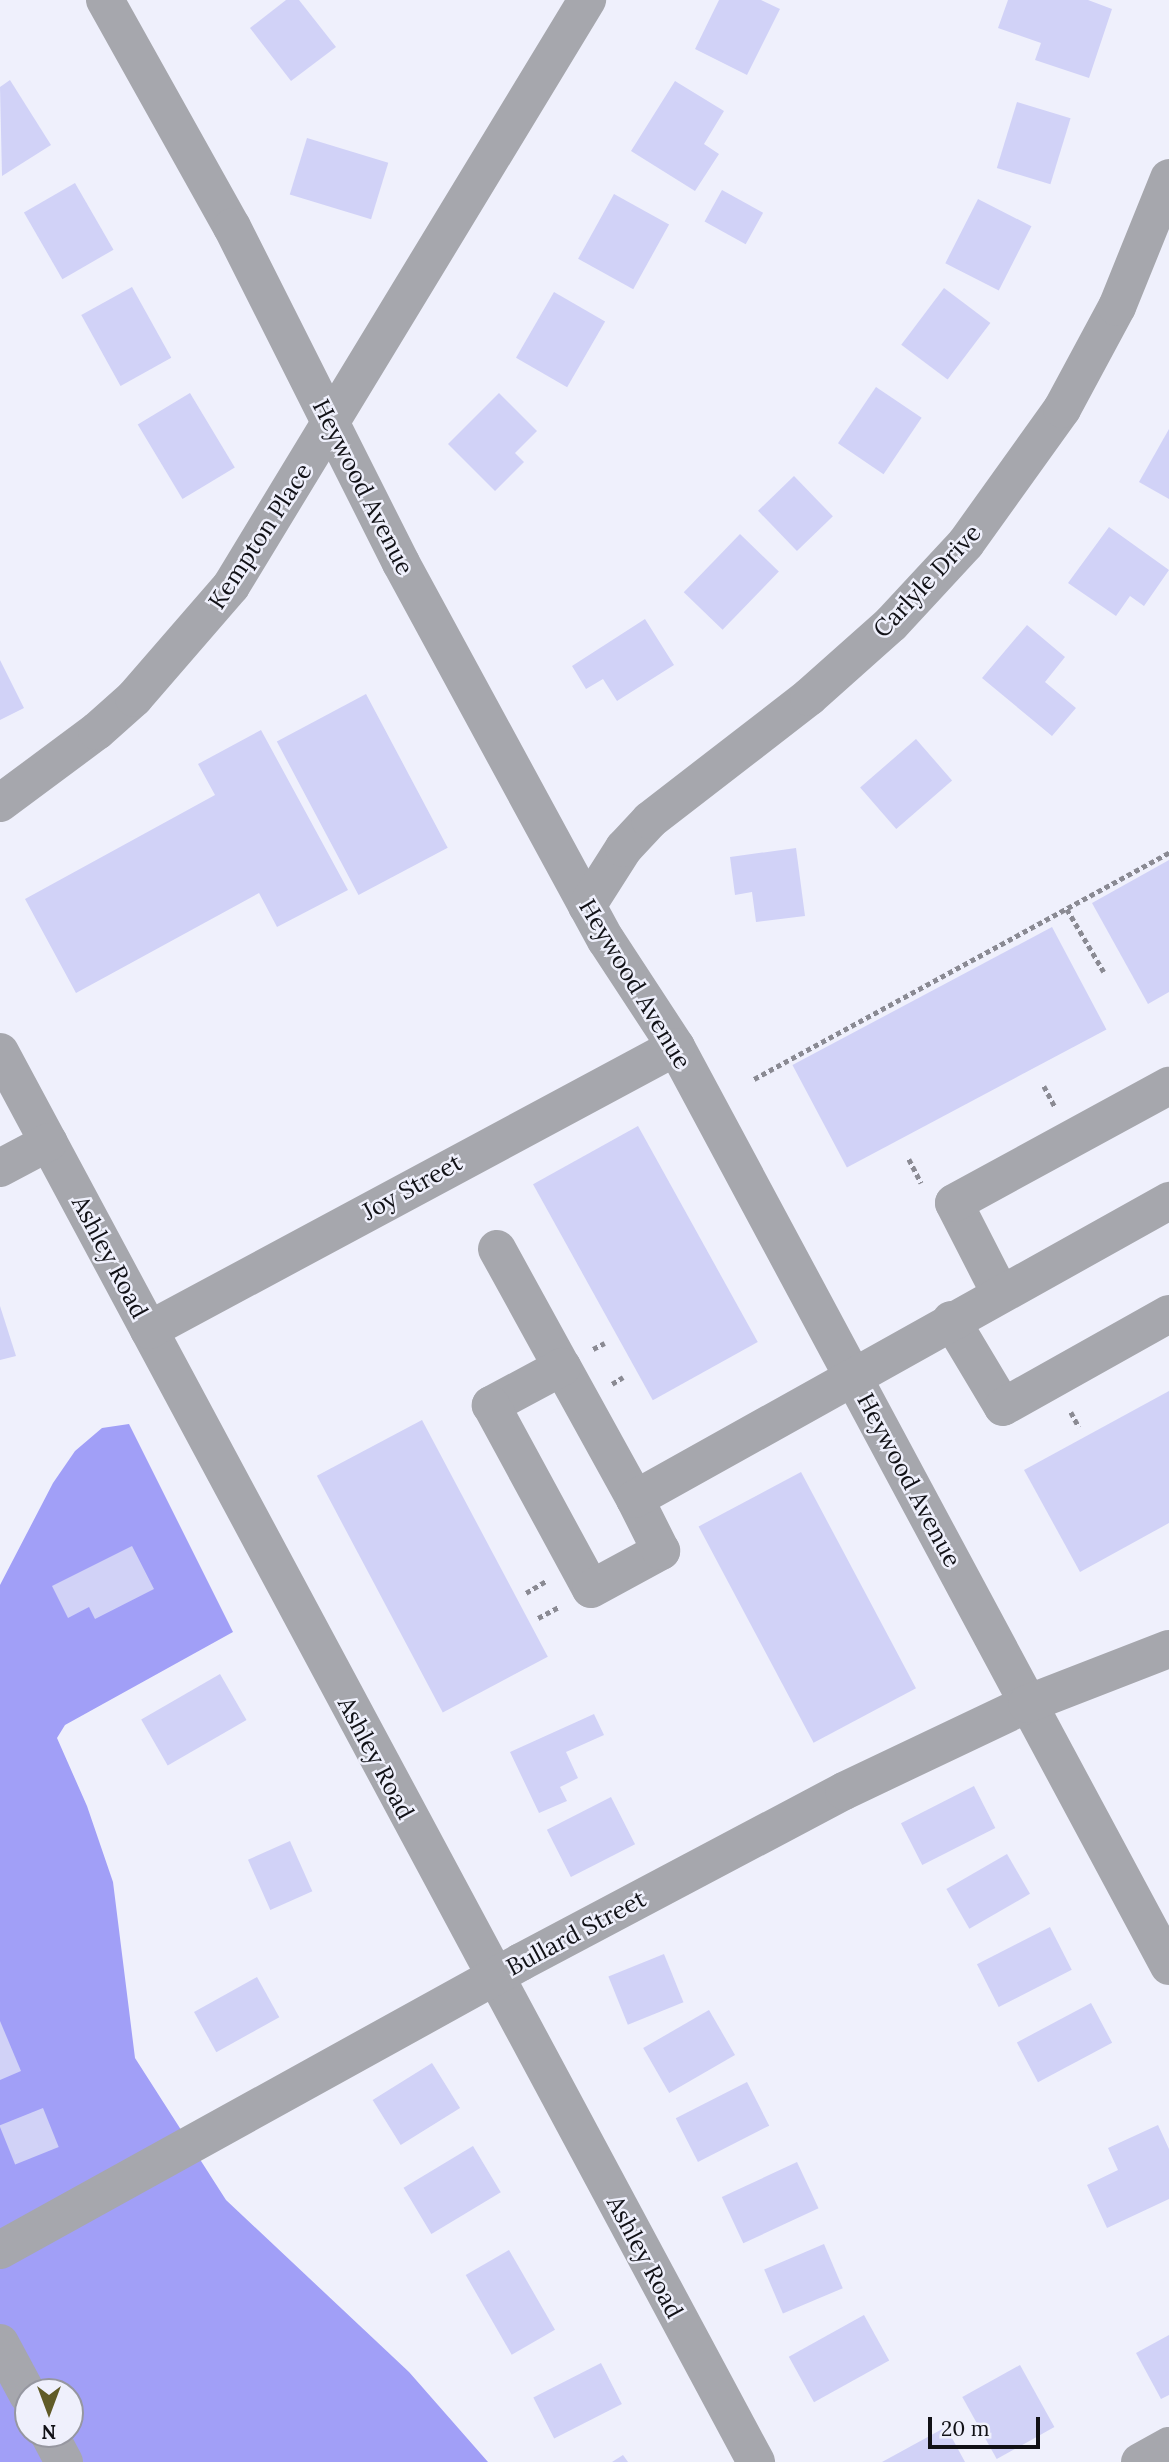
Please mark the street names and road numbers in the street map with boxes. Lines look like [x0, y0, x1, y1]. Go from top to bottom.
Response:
street label: Heywood Avenue [306, 395, 420, 579]
street label: Kempton Place [202, 458, 318, 614]
street label: Carlyle Drive [867, 518, 987, 644]
street label: Heywood Avenue [573, 894, 697, 1074]
street label: Joy Street [357, 1148, 467, 1226]
street label: Ashley Road [66, 1191, 154, 1323]
street label: Heywood Avenue [851, 1388, 967, 1572]
street label: Ashley Road [332, 1692, 420, 1824]
street label: Bullard Street [501, 1884, 651, 1982]
street label: Ashley Road [601, 2191, 689, 2323]

